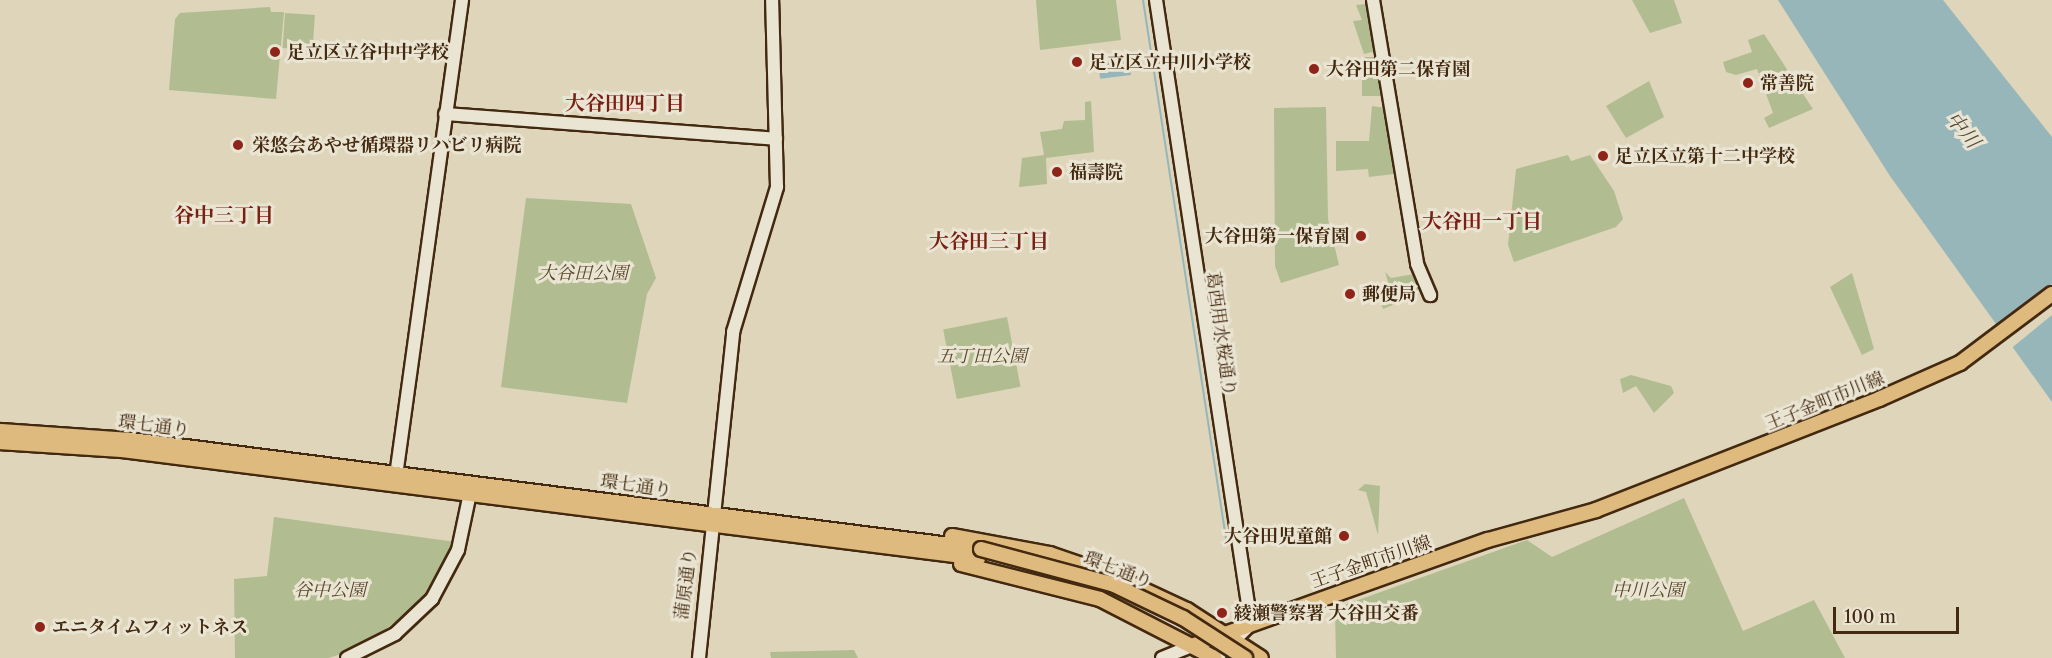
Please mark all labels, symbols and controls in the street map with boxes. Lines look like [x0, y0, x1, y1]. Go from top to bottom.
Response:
place label: 足立区立谷中中学校 [287, 41, 449, 63]
marker: 足立区立谷中中学校 [268, 45, 282, 59]
place label: 足立区立中川小学校 [1089, 51, 1251, 73]
marker: 足立区立中川小学校 [1070, 55, 1084, 69]
place label: 大谷田第二保育園 [1326, 58, 1470, 80]
marker: 大谷田第二保育園 [1307, 62, 1321, 76]
place label: 常善院 [1760, 72, 1814, 94]
marker: 常善院 [1741, 76, 1755, 90]
district label: 大谷田四丁目 [565, 91, 685, 115]
water label: 中川 [1941, 107, 1985, 153]
place label: 栄悠会あやせ循環器リハビリ病院 [252, 134, 522, 156]
marker: 栄悠会あやせ循環器リハビリ病院 [229, 136, 247, 154]
place label: 足立区立第十二中学校 [1615, 145, 1795, 167]
marker: 足立区立第十二中学校 [1596, 149, 1610, 163]
place label: 福壽院 [1069, 161, 1123, 183]
marker: 福壽院 [1050, 165, 1064, 179]
district label: 谷中三丁目 [174, 203, 274, 227]
district label: 大谷田一丁目 [1422, 209, 1542, 233]
place label: 大谷田第一保育園 [1205, 225, 1349, 247]
district label: 大谷田三丁目 [929, 229, 1049, 253]
marker: 大谷田第一保育園 [1354, 229, 1368, 243]
park label: 大谷田公園 [538, 262, 628, 284]
street label: 葛西用水桜通り [1202, 270, 1240, 398]
place label: 郵便局 [1362, 283, 1416, 305]
marker: 郵便局 [1343, 287, 1357, 301]
park label: 五丁田公園 [937, 345, 1027, 367]
street label: 王子金町市川線 [1763, 367, 1887, 435]
street label: 環七通り [117, 411, 191, 441]
street label: 環七通り [599, 470, 673, 502]
place label: 大谷田児童館 [1224, 525, 1332, 547]
marker: 大谷田児童館 [1337, 529, 1351, 543]
street label: 王子金町市川線 [1308, 531, 1434, 593]
street label: 蒲原通り [671, 547, 701, 621]
street label: 環七通り [1081, 547, 1155, 593]
park label: 谷中公園 [294, 579, 366, 601]
park label: 中川公園 [1612, 579, 1684, 601]
scale bar [1836, 595, 1962, 633]
place label: 綾瀬警察署 大谷田交番 [1234, 602, 1419, 624]
marker: 綾瀬警察署 大谷田交番 [1215, 606, 1229, 620]
text: 100 m [1844, 606, 1896, 628]
place label: エニタイムフィットネス [52, 616, 250, 638]
marker: エニタイムフィットネス [33, 620, 47, 634]

